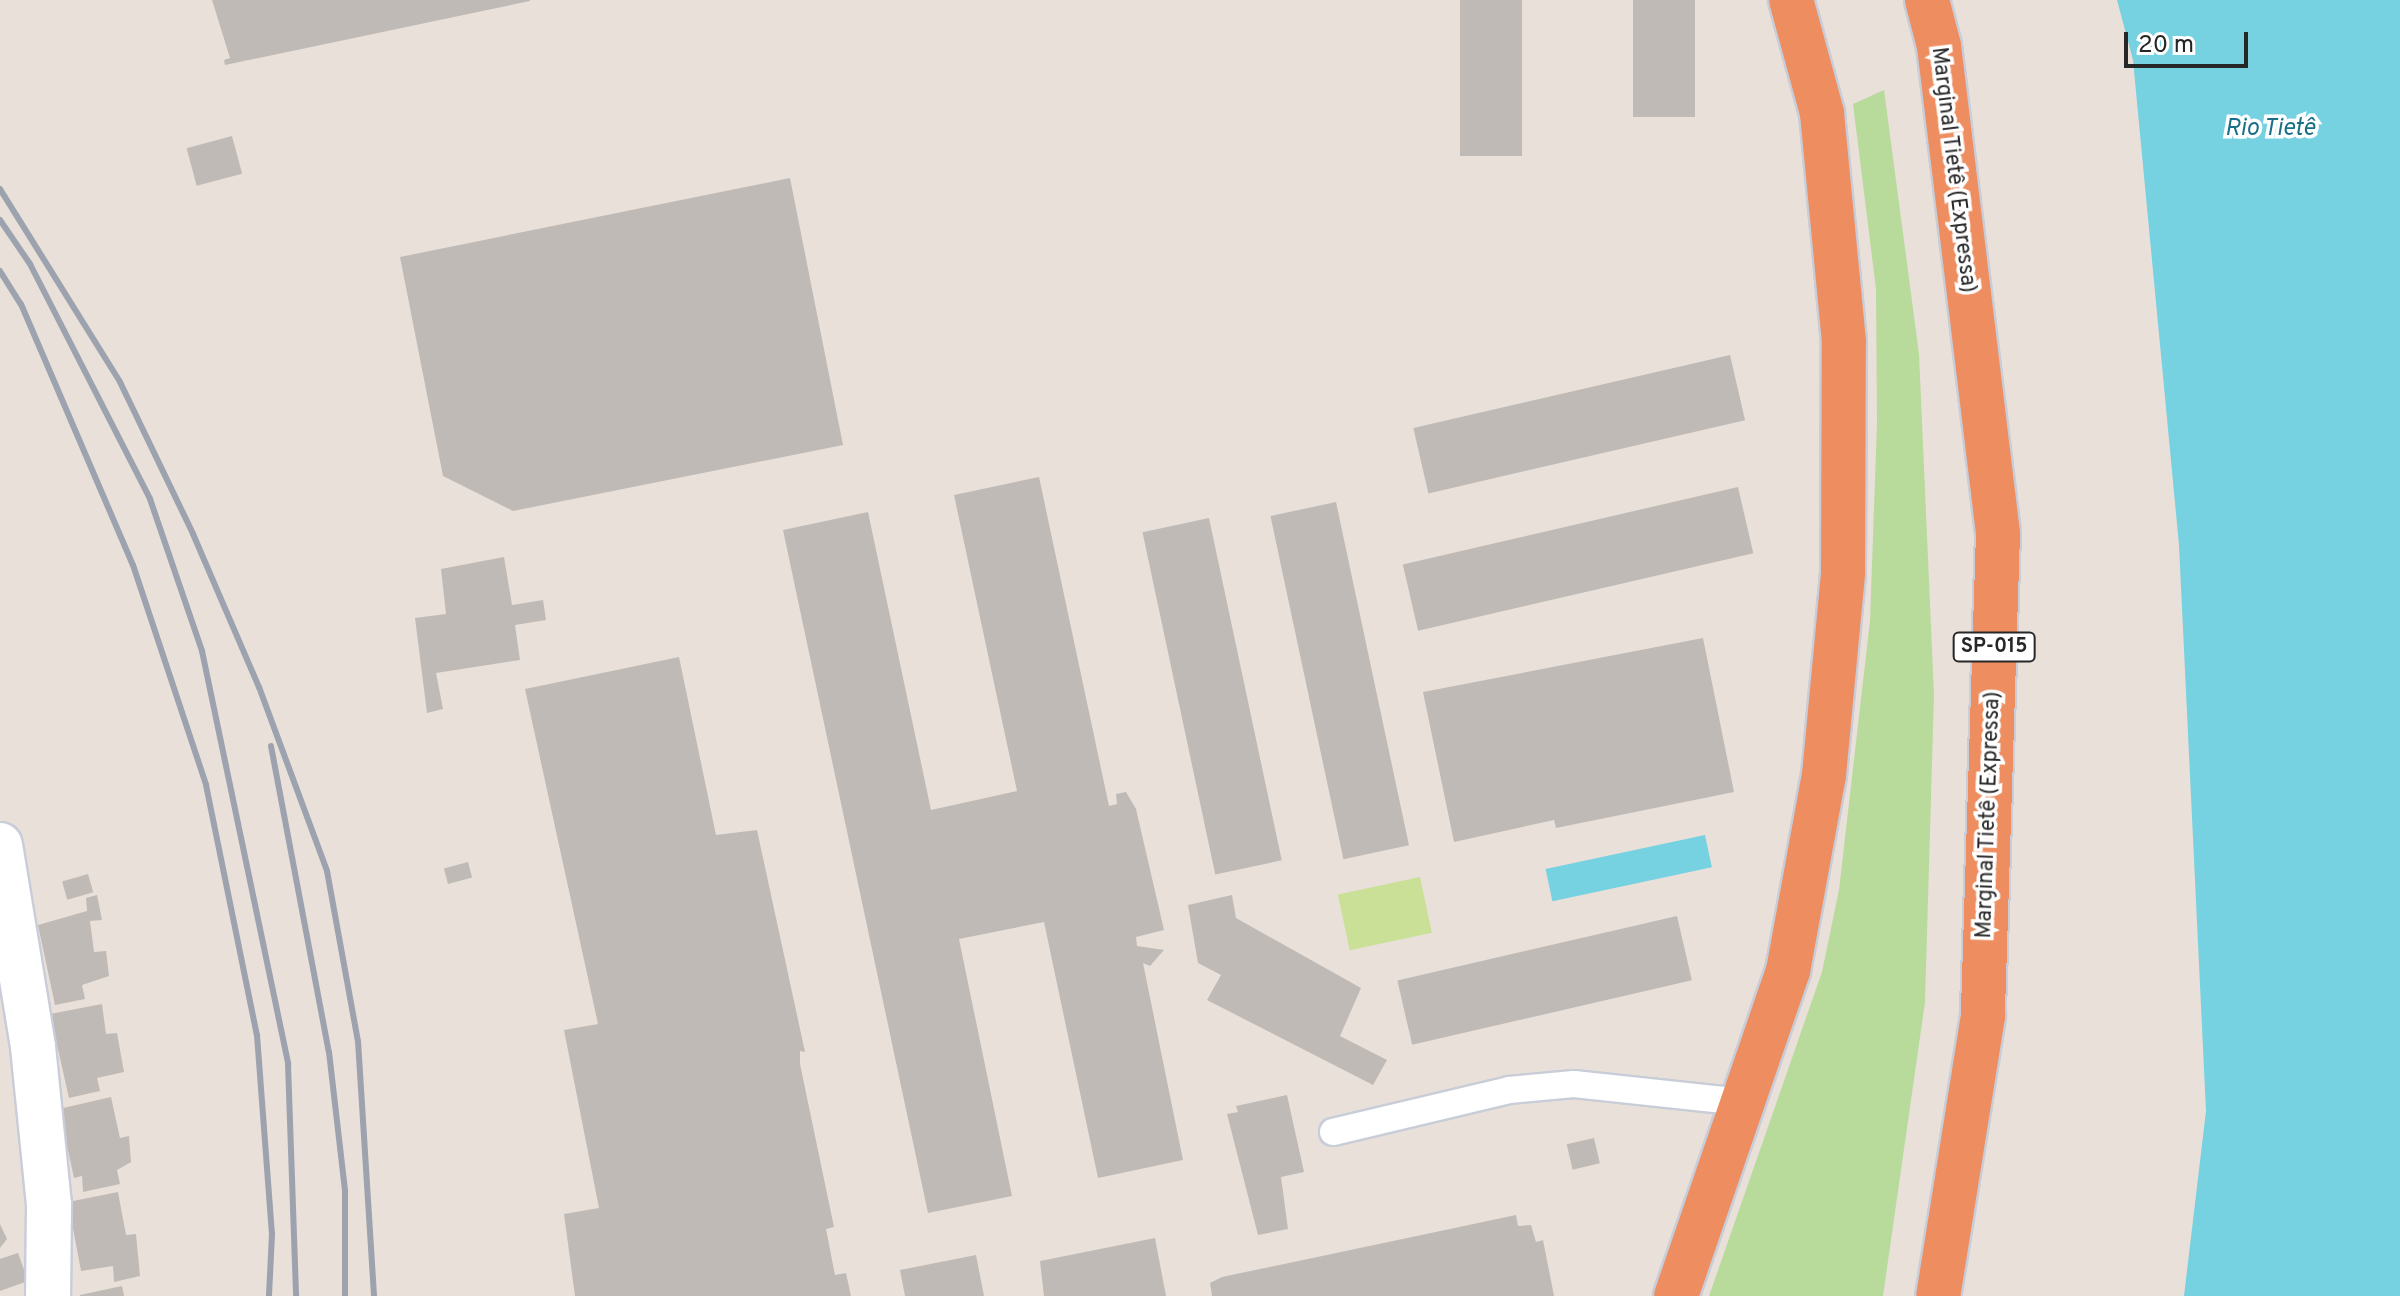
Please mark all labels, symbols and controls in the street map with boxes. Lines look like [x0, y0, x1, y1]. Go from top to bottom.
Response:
scale bar [2128, 16, 2252, 66]
text: 20 m [2138, 31, 2194, 61]
street label: Marginal Tietê (Expressa) [1925, 45, 1981, 295]
water label: Rio Tietê [2224, 116, 2316, 144]
road number: SP-015 [1952, 631, 2036, 663]
street label: Marginal Tietê (Expressa) [1971, 691, 2007, 939]

